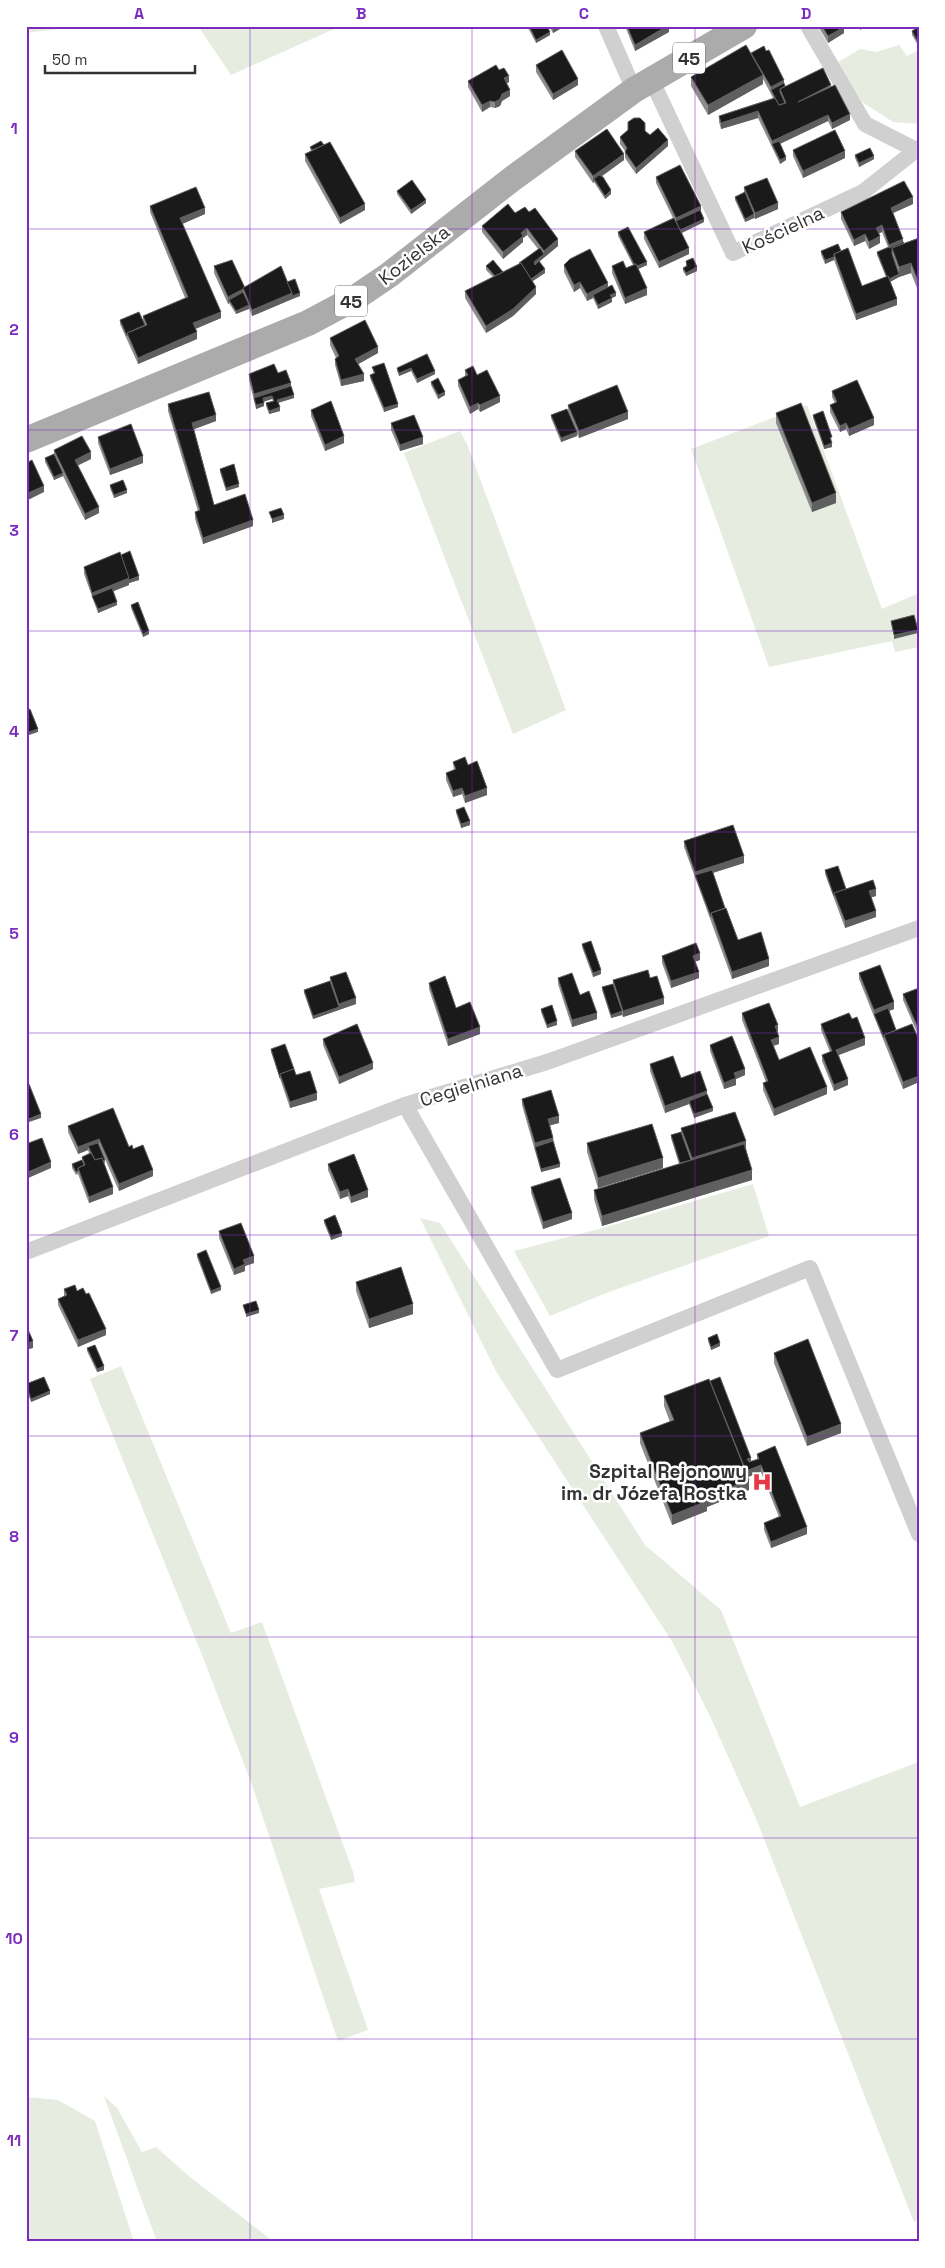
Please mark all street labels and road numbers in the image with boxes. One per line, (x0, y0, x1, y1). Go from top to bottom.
road number: 45 (673, 42, 705, 74)
street label: Kościelna (738, 200, 828, 260)
street label: Kozielska (373, 219, 455, 291)
road number: 45 (335, 286, 367, 316)
street label: Cegielniana (417, 1058, 525, 1112)

